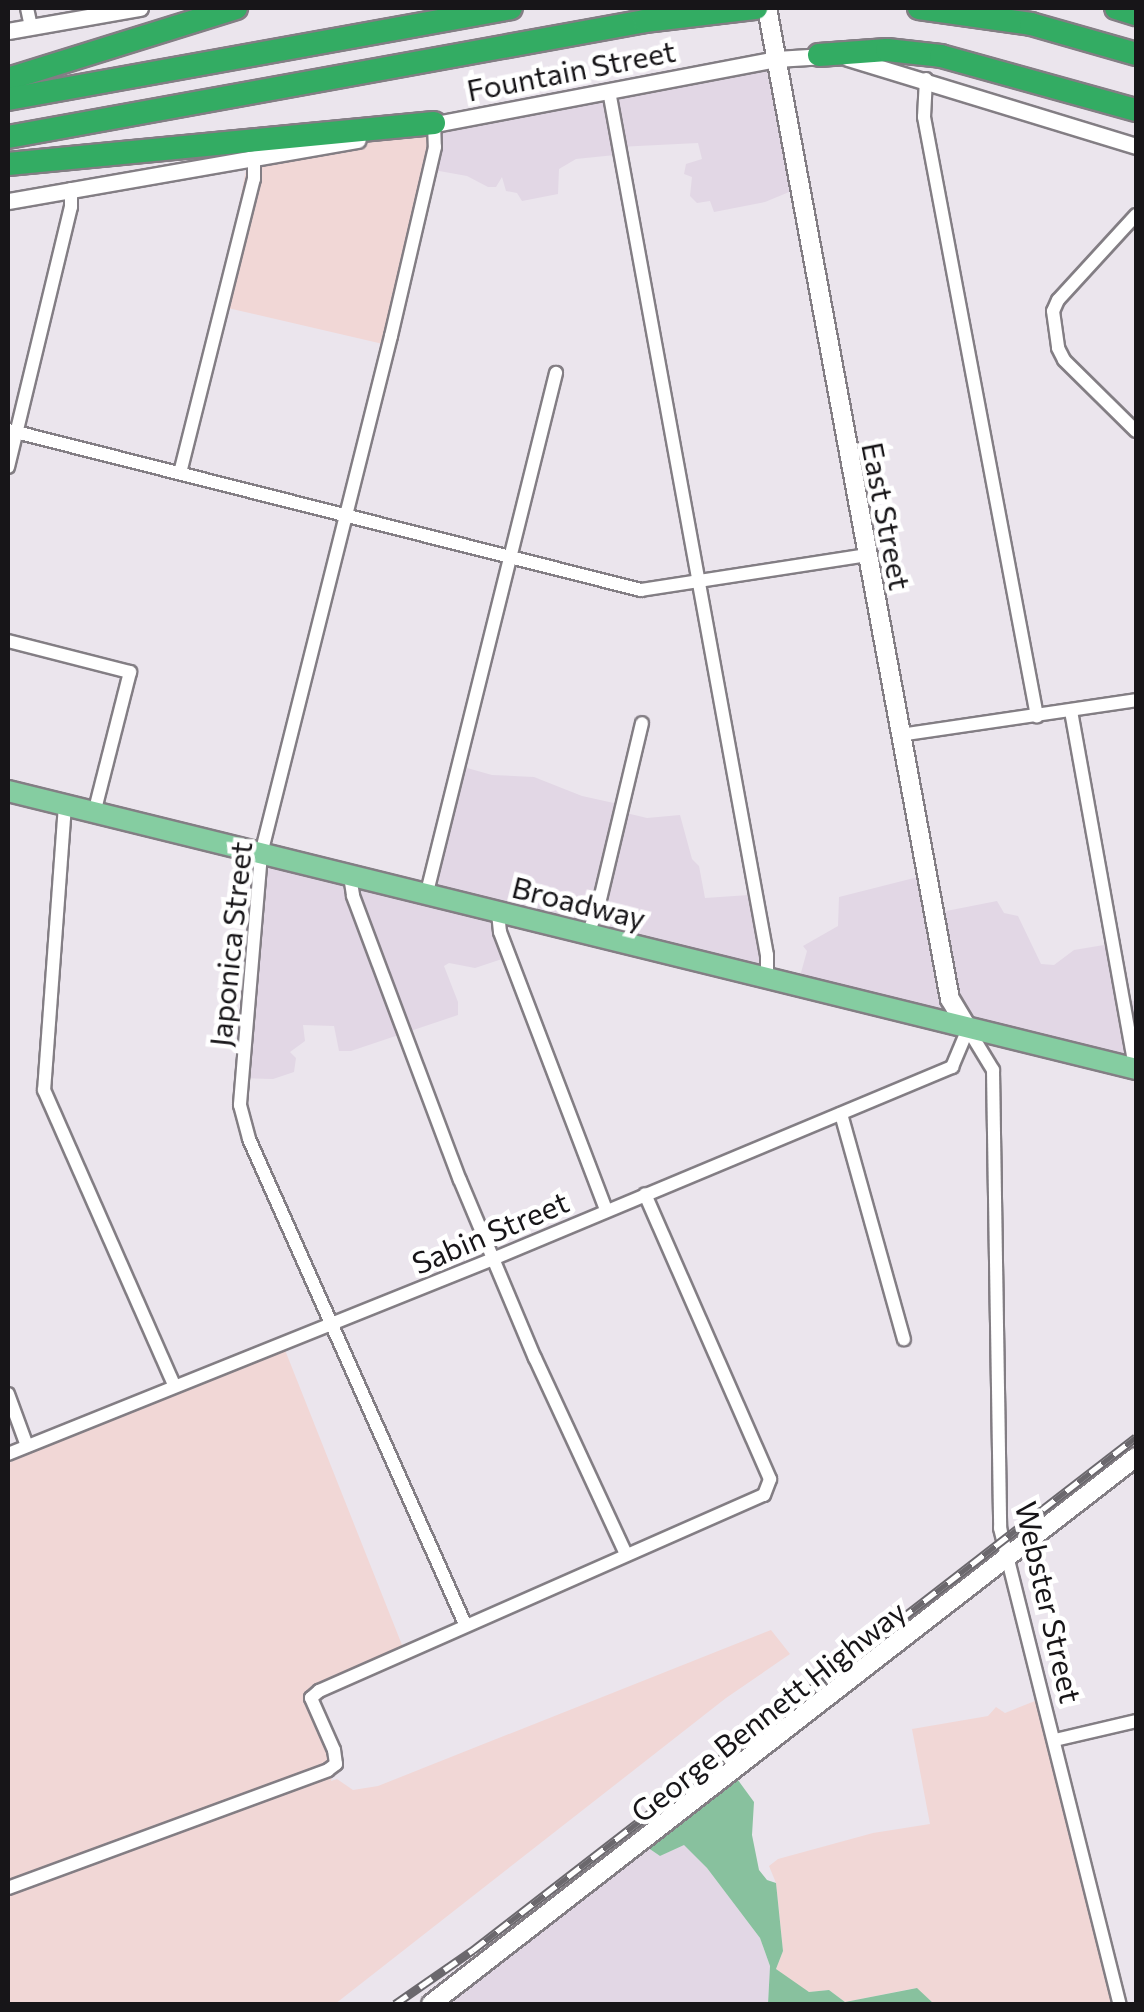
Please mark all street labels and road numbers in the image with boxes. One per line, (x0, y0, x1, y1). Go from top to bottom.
street label: Fountain Street (464, 32, 678, 108)
street label: East Street (855, 439, 919, 593)
street label: Japonica Street (201, 840, 259, 1048)
street label: Broadway (508, 868, 650, 936)
street label: Sabin Street (406, 1183, 574, 1281)
street label: Webster Street (1008, 1498, 1090, 1706)
street label: George Bennett Highway (623, 1593, 913, 1829)

